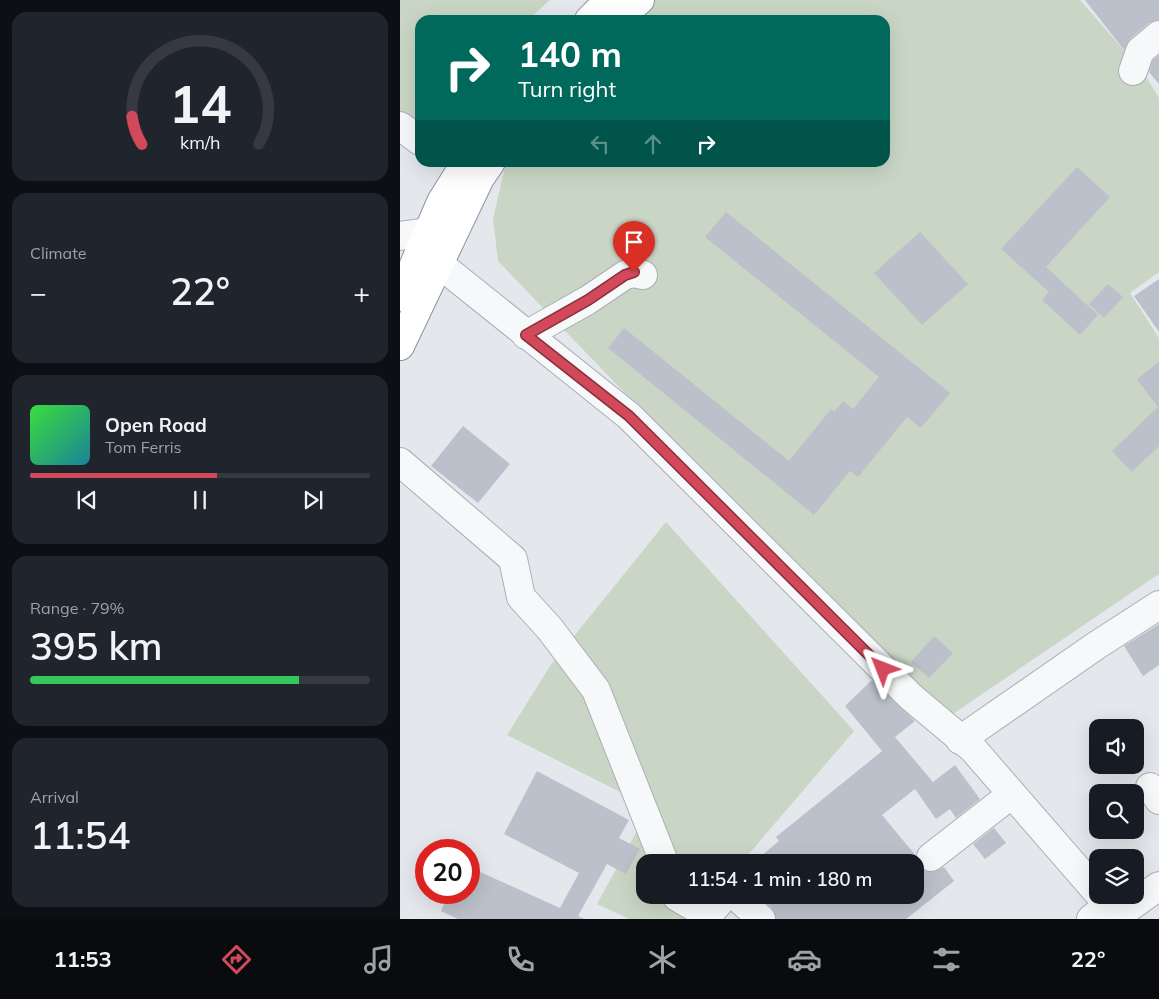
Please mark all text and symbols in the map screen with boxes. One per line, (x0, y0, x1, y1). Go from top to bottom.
text: 140 m (518, 32, 622, 76)
icon: right (435, 35, 500, 100)
text: 14 (169, 71, 231, 136)
text: Turn right (518, 75, 616, 103)
icon: left (586, 130, 614, 158)
icon: ahead (639, 130, 667, 158)
icon: right (692, 130, 720, 158)
text: km/h (180, 131, 220, 153)
pin (613, 221, 655, 272)
icon: arrive (620, 228, 648, 256)
text: Climate (30, 243, 86, 263)
text: 22° (170, 267, 230, 315)
text: − (30, 275, 47, 310)
text: + (353, 275, 370, 310)
text: Open Road (105, 413, 207, 437)
text: Tom Ferris (105, 437, 182, 457)
icon: previous (73, 486, 101, 514)
icon: pause (186, 486, 214, 514)
icon: next (299, 486, 327, 514)
text: Range · 79% (30, 598, 125, 618)
text: 395 km (30, 622, 163, 670)
position arrow (856, 642, 908, 694)
map controls (1089, 719, 1144, 904)
button: sound (1089, 719, 1144, 774)
button: search (1089, 784, 1144, 839)
text: Arrival (30, 787, 79, 807)
text: 11:54 (30, 811, 130, 859)
speed limit sign: 20 (415, 839, 480, 904)
button: layers (1089, 849, 1144, 904)
text: 11:54 · 1 min · 180 m (687, 867, 873, 891)
icon: directions (219, 942, 254, 977)
icon: music (361, 942, 396, 977)
icon: phone (503, 942, 538, 977)
icon: climate (645, 942, 680, 977)
icon: car (787, 942, 822, 977)
icon: filters (929, 942, 964, 977)
text: 11:53 (53, 945, 112, 973)
text: 22° (1071, 945, 1105, 973)

